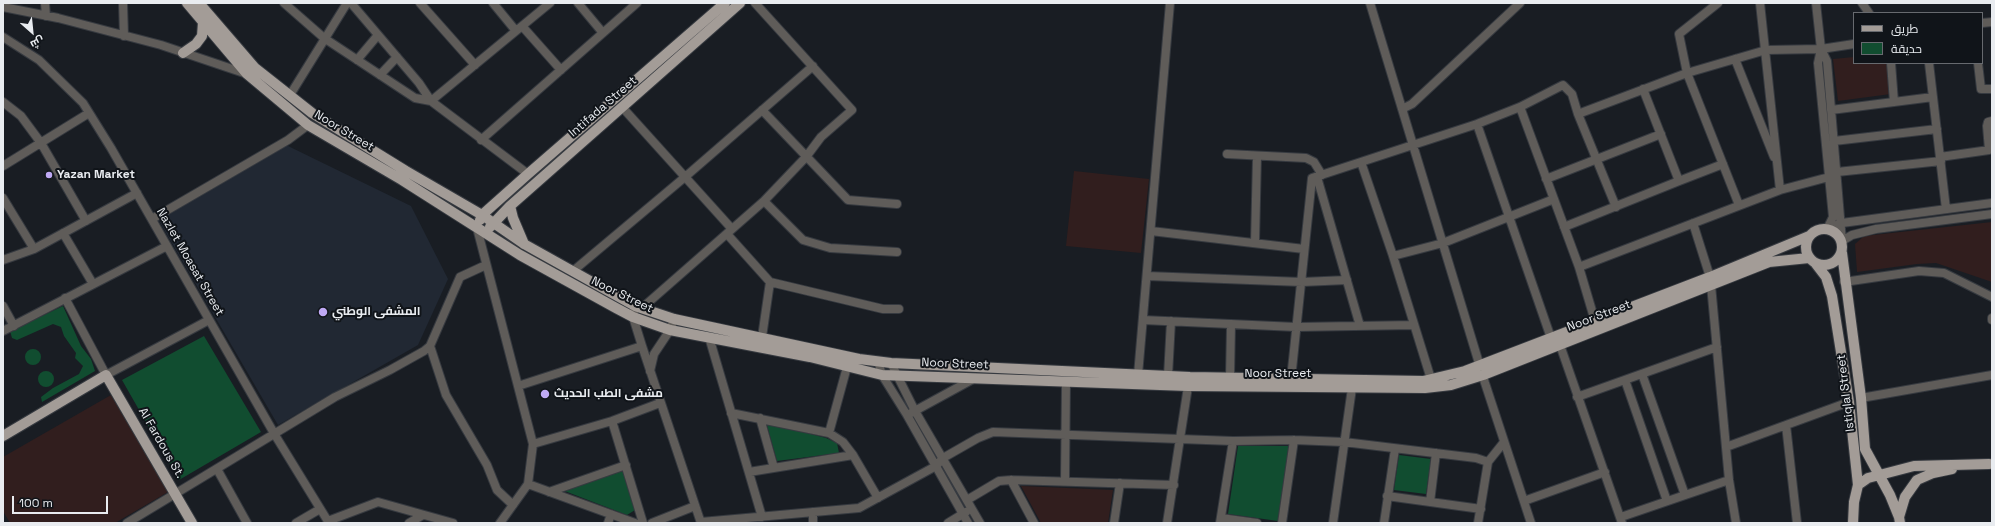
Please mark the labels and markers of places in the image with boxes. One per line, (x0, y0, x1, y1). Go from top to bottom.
place label: Yazan Market (57, 168, 135, 182)
marker: Yazan Market (44, 170, 54, 180)
place label: المشفى الوطني (332, 305, 421, 319)
marker: المشفى الوطني (317, 306, 329, 318)
place label: مشفى الطب الحديث (554, 387, 663, 401)
marker: مشفى الطب الحديث (539, 388, 551, 400)

